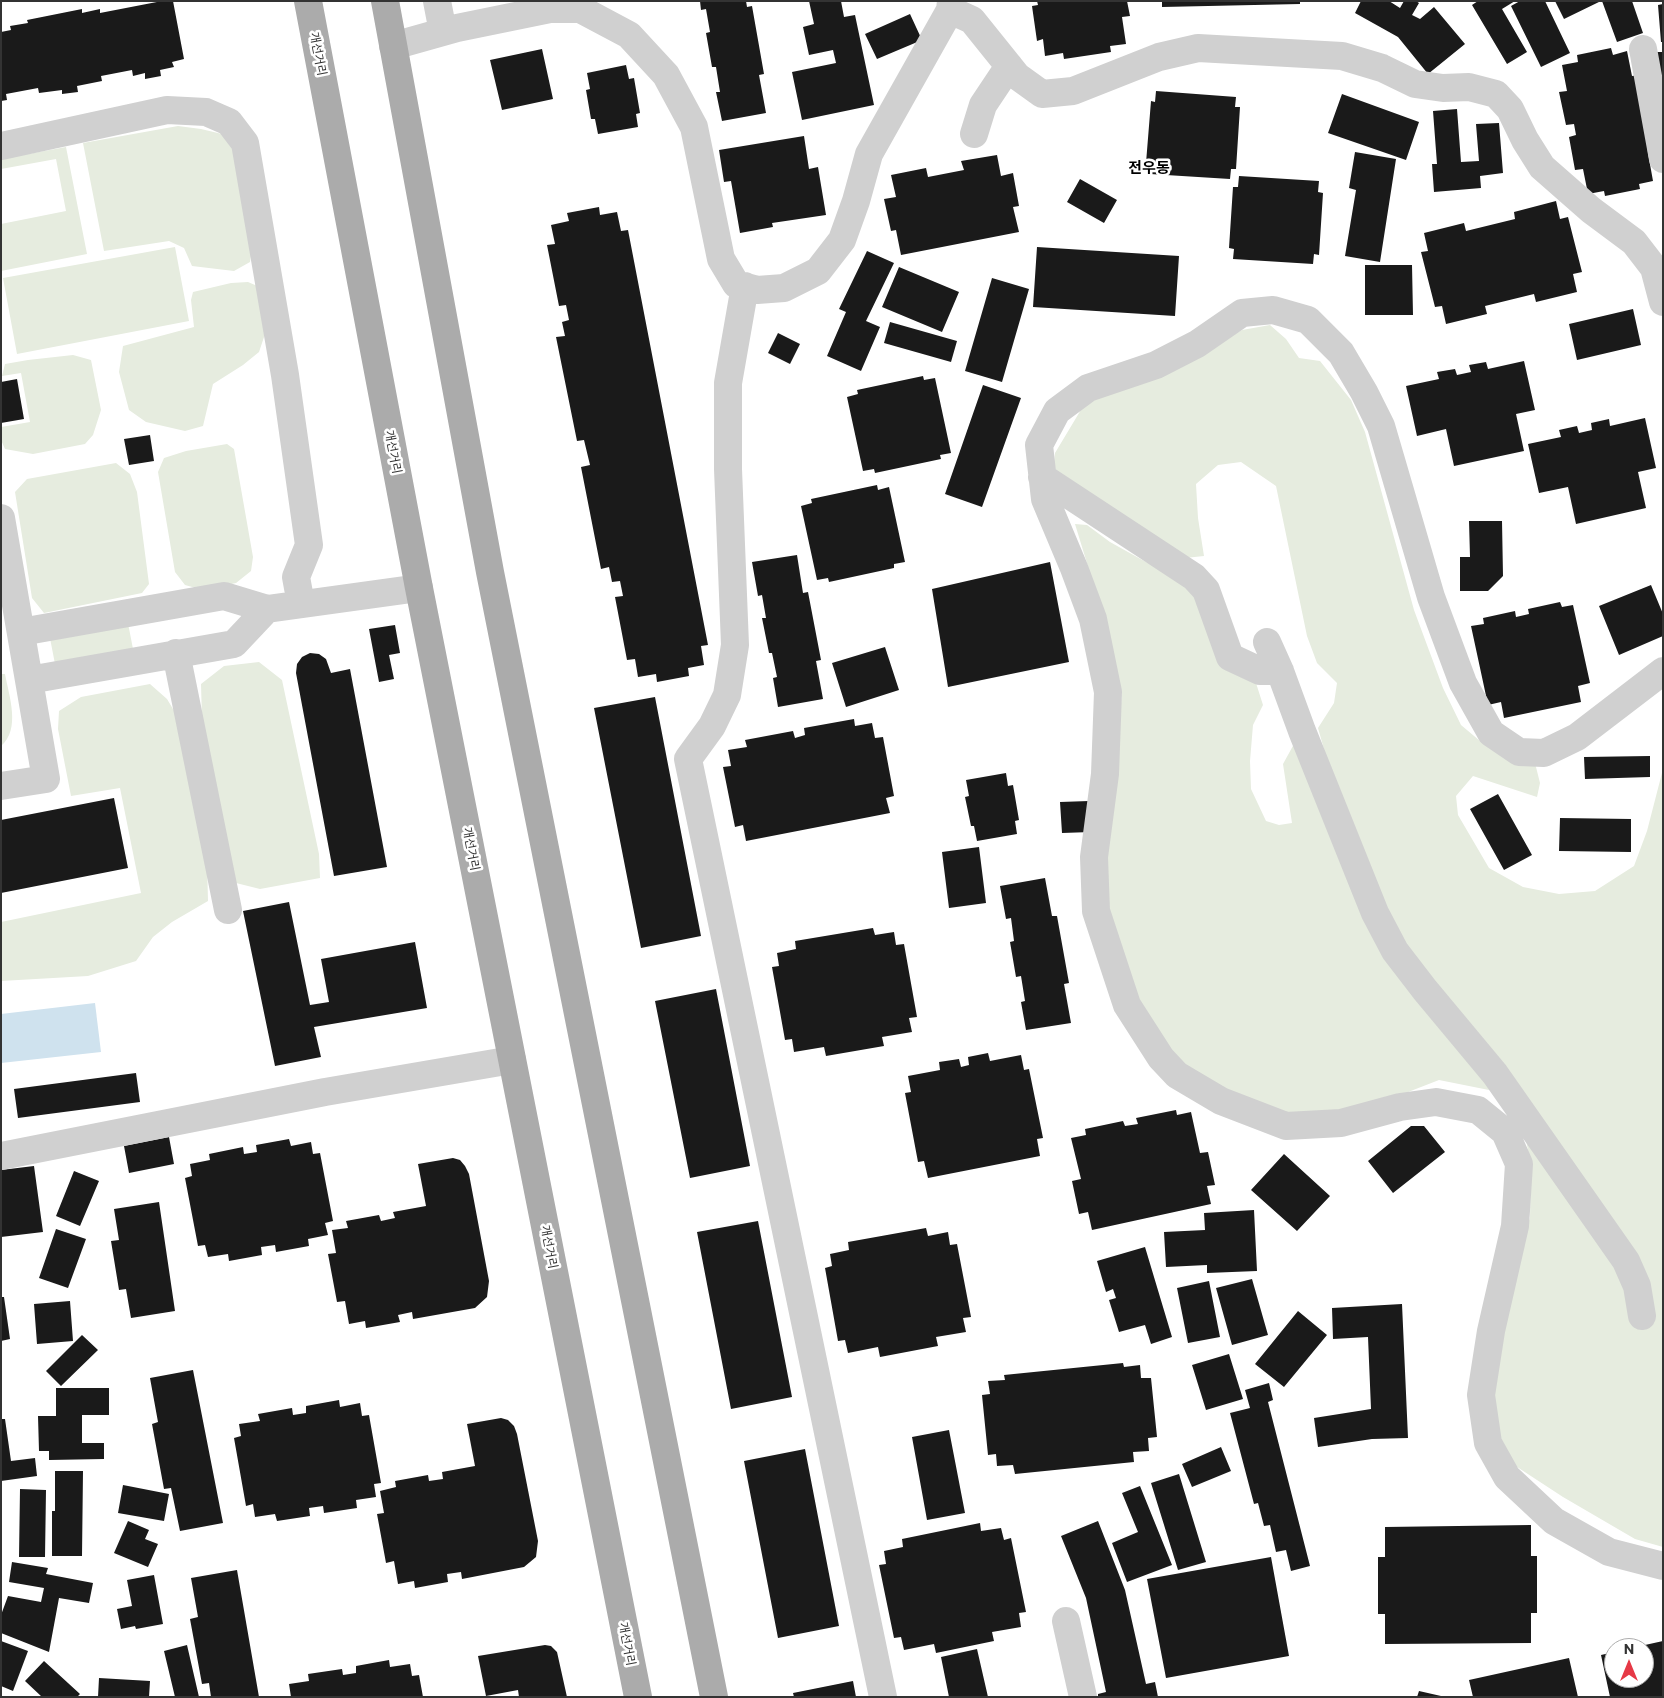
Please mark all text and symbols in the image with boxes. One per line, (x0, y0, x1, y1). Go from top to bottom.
street label: 개선거리 (307, 31, 329, 77)
district label: 전우동 (1128, 159, 1170, 177)
street label: 개선거리 (382, 429, 404, 475)
street label: 개선거리 (460, 826, 482, 872)
street label: 개선거리 (538, 1224, 560, 1270)
street label: 개선거리 (616, 1621, 638, 1667)
north arrow (1604, 1638, 1654, 1688)
text: N (1624, 1640, 1634, 1657)

